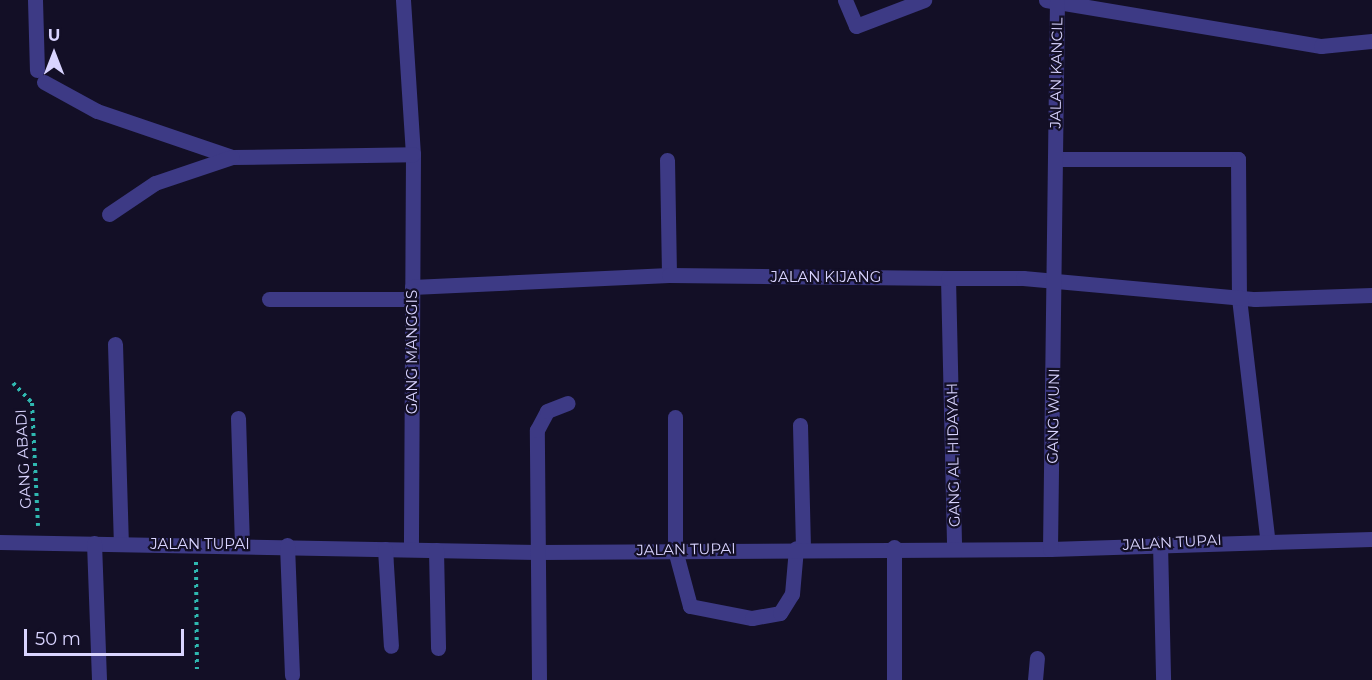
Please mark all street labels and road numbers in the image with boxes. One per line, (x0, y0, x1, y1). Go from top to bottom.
street label: JALAN KANCIL (1046, 17, 1066, 129)
street label: JALAN KIJANG (771, 268, 881, 286)
street label: GANG MANGGIS (403, 290, 421, 414)
street label: GANG WUNI (1043, 368, 1063, 464)
street label: GANG AL HIDAYAH (943, 383, 963, 527)
street label: GANG ABADI (11, 409, 35, 509)
street label: JALAN TUPAI (1122, 530, 1222, 554)
street label: JALAN TUPAI (150, 535, 250, 553)
street label: JALAN TUPAI (636, 539, 736, 559)

